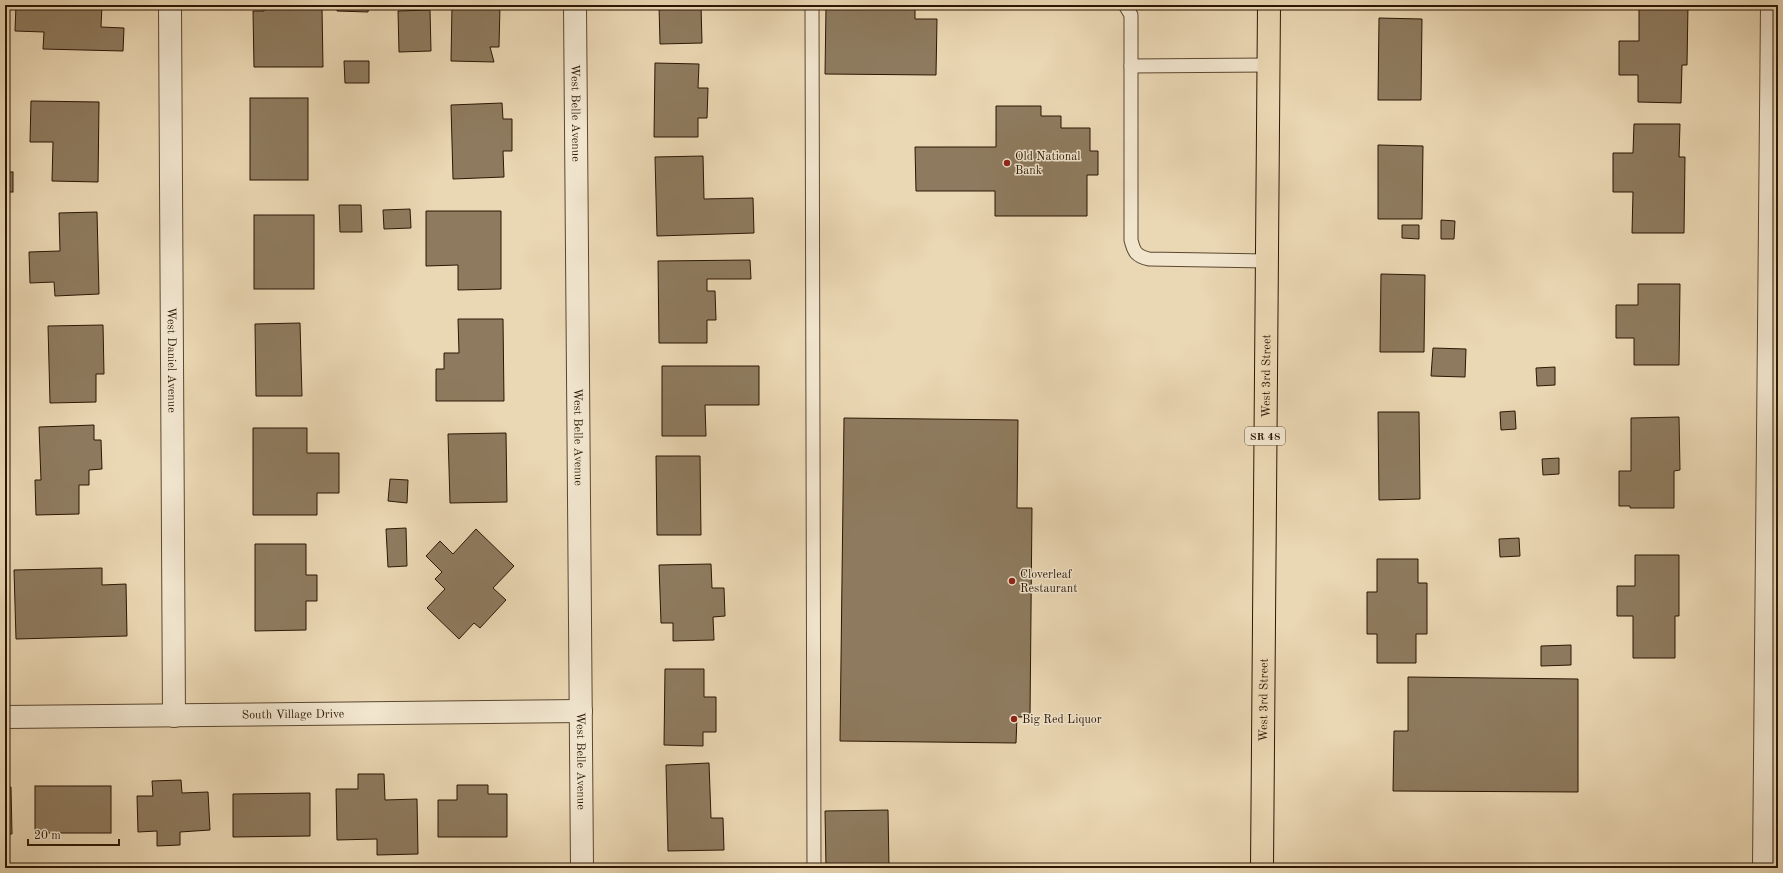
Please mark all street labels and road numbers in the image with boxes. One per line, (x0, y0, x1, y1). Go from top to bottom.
street label: West Belle Avenue (568, 64, 581, 162)
street label: West Daniel Avenue (165, 307, 177, 413)
street label: West 3rd Street (1261, 334, 1273, 418)
street label: West Belle Avenue (571, 388, 584, 486)
road number: SR 48 (1245, 427, 1285, 445)
street label: West 3rd Street (1258, 658, 1271, 742)
street label: South Village Drive (242, 708, 345, 722)
street label: West Belle Avenue (574, 712, 587, 810)

